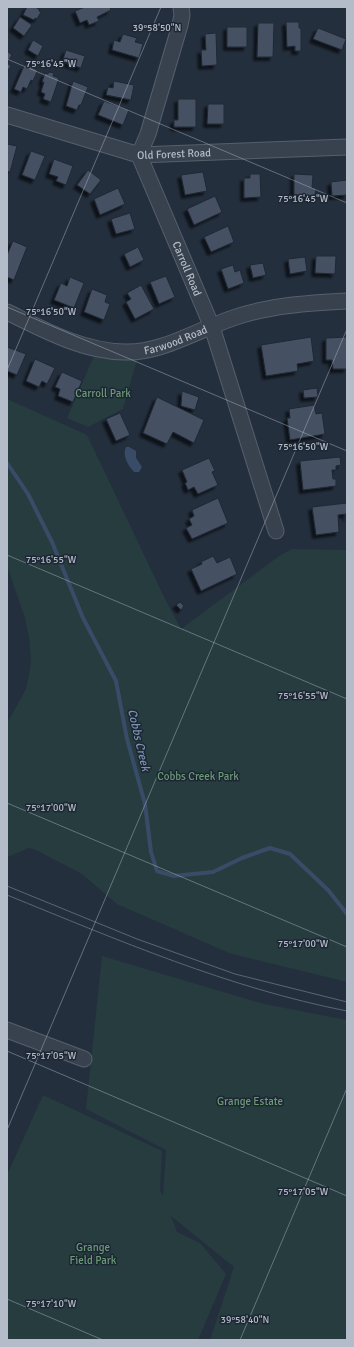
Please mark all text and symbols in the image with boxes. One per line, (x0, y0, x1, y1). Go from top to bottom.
text: 39°58'50"N (133, 22, 181, 34)
text: 75°16'45"W (26, 58, 77, 70)
street label: Old Forest Road (137, 146, 211, 162)
text: 75°16'45"W (278, 193, 329, 205)
street label: Carroll Road (169, 239, 204, 298)
text: 75°16'50"W (26, 306, 77, 318)
street label: Farwood Road (143, 323, 209, 358)
park label: Carroll Park (75, 387, 131, 400)
text: 75°16'50"W (278, 441, 329, 453)
text: 75°16'55"W (26, 554, 77, 566)
text: 75°16'55"W (278, 690, 329, 702)
water label: Cobbs Creek (124, 708, 153, 774)
park label: Cobbs Creek Park (157, 770, 239, 783)
text: 75°17'00"W (26, 802, 77, 814)
text: 75°17'00"W (278, 938, 329, 950)
text: 75°17'05"W (26, 1050, 77, 1062)
park label: Grange Estate (217, 1095, 283, 1108)
text: 75°17'05"W (278, 1186, 329, 1198)
park label: Grange Field Park (70, 1241, 117, 1267)
text: 75°17'10"W (26, 1298, 77, 1310)
text: 39°58'40"N (221, 1314, 269, 1326)

